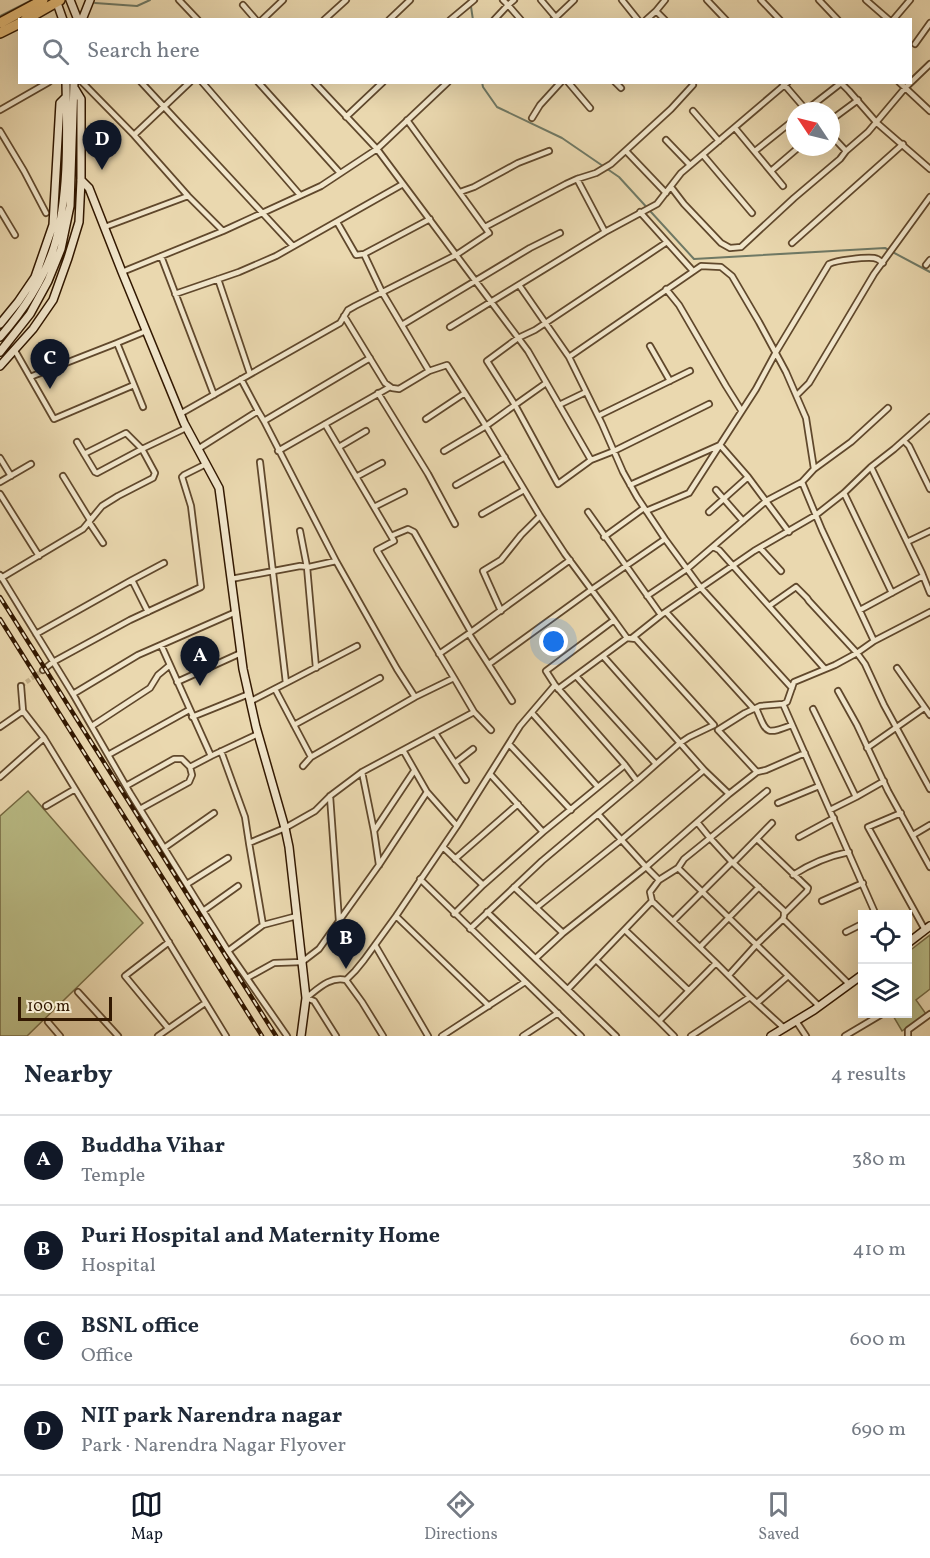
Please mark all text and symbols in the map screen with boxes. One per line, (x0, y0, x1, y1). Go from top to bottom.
search box (18, 18, 912, 84)
icon: search (39, 35, 72, 68)
text: Search here (87, 36, 200, 67)
north arrow (786, 102, 840, 156)
pin: D (82, 120, 122, 170)
pin: C (31, 340, 70, 389)
your location (539, 627, 568, 656)
pin: A (180, 636, 220, 686)
map controls (858, 910, 912, 1018)
button: locate (858, 910, 912, 964)
pin: B (326, 920, 366, 969)
button: layers (858, 964, 912, 1018)
scale bar (18, 994, 112, 1022)
text: 100 m (27, 996, 70, 1018)
text: Nearby (24, 1057, 113, 1093)
text: 4 results (831, 1061, 906, 1089)
text: Buddha Vihar (81, 1131, 225, 1162)
text: A (36, 1146, 51, 1174)
text: 380 m (852, 1146, 906, 1174)
text: Temple (81, 1162, 145, 1190)
text: Puri Hospital and Maternity Home (81, 1221, 440, 1252)
text: B (37, 1236, 50, 1264)
text: 410 m (853, 1236, 906, 1264)
text: Hospital (81, 1252, 156, 1280)
text: BSNL office (81, 1311, 199, 1342)
text: C (37, 1326, 50, 1354)
text: 600 m (850, 1326, 906, 1354)
text: Office (81, 1342, 133, 1370)
text: NIT park Narendra nagar (81, 1401, 342, 1432)
text: D (36, 1416, 51, 1444)
text: 690 m (851, 1416, 906, 1444)
text: Park · Narendra Nagar Flyover (81, 1432, 346, 1460)
tab: Map (130, 1488, 163, 1546)
tab: Directions (424, 1488, 498, 1546)
tab: Saved (758, 1488, 800, 1546)

